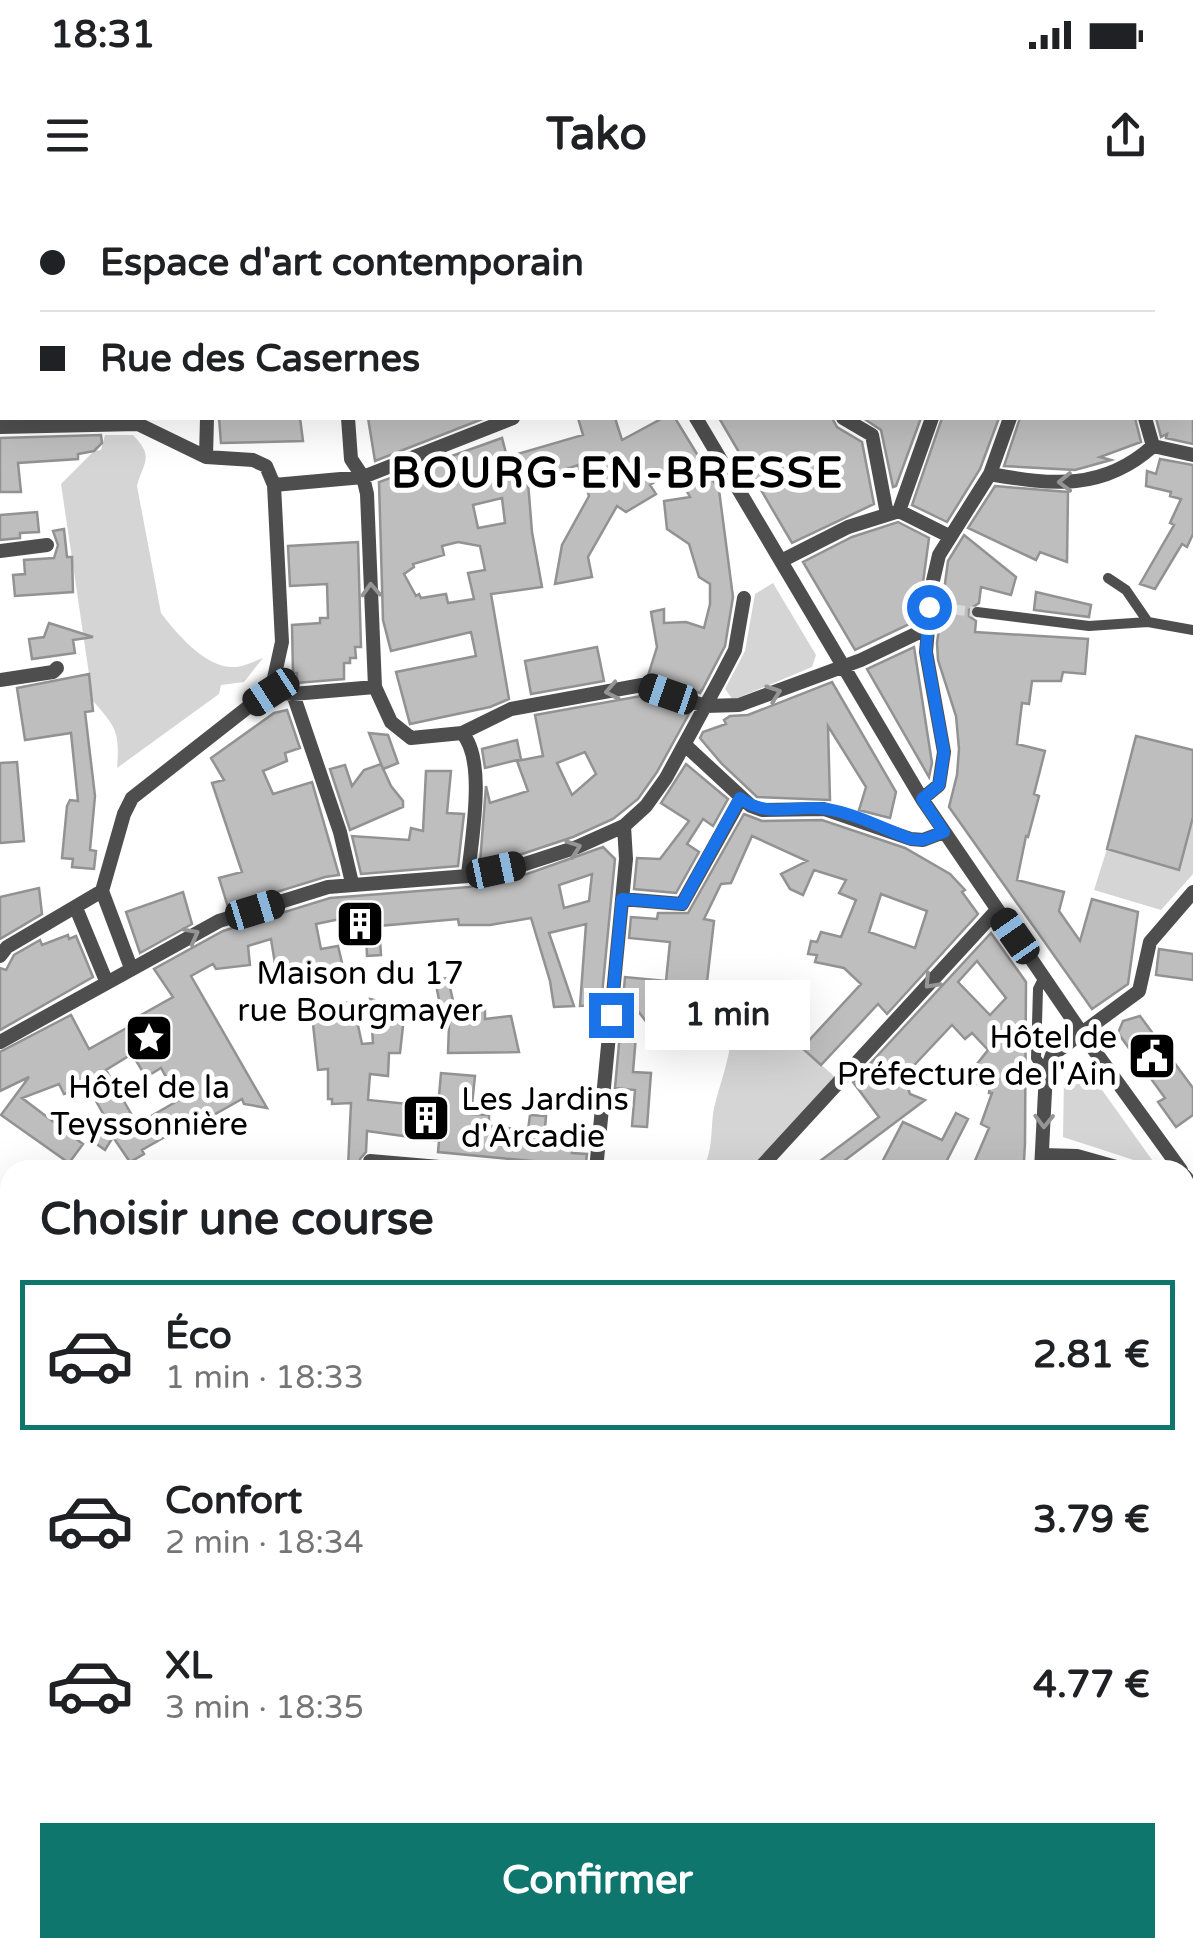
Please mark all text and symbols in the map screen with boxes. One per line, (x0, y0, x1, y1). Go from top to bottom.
text: 18:31 (50, 12, 155, 58)
icon: menu (40, 108, 95, 163)
text: Tako (546, 108, 647, 162)
icon: share (1098, 108, 1153, 163)
text: Espace d'art contemporain (100, 240, 584, 286)
text: Rue des Casernes (100, 336, 420, 382)
district label: BOURG-EN-BRESSE (391, 448, 845, 499)
one-way arrow (1057, 471, 1072, 493)
one-way arrow (361, 581, 382, 597)
route start (907, 585, 952, 630)
car (238, 663, 304, 721)
car (635, 670, 701, 718)
one-way arrow (603, 680, 620, 701)
one-way arrow (765, 684, 782, 705)
one-way arrow (564, 839, 581, 860)
car (464, 849, 528, 891)
car (222, 887, 288, 933)
building icon: Maison du 17 rue Bourgmayer (334, 898, 386, 950)
car (986, 903, 1044, 969)
one-way arrow (181, 928, 199, 948)
place label: Maison du 17 rue Bourgmayer (237, 955, 483, 1030)
one-way arrow (925, 970, 943, 989)
callout: 1 min (646, 980, 811, 1050)
route end (589, 993, 634, 1038)
text: 1 min (685, 996, 770, 1034)
place icon: Hôtel de la Teyssonnière (123, 1012, 175, 1064)
place label: Hôtel de Préfecture de l'Ain (837, 1019, 1117, 1094)
public building icon: Hôtel de Préfecture de l'Ain (1126, 1030, 1178, 1082)
place label: Hôtel de la Teyssonnière (50, 1069, 248, 1144)
place label: Les Jardins d'Arcadie (461, 1081, 629, 1156)
building icon: Les Jardins d'Arcadie (400, 1092, 452, 1144)
one-way arrow (1034, 1113, 1055, 1129)
text: Choisir une course (40, 1193, 434, 1247)
icon: car (45, 1310, 135, 1400)
text: Éco (165, 1313, 232, 1359)
text: 2.81 € (1033, 1332, 1150, 1378)
text: 1 min · 18:33 (165, 1359, 364, 1397)
icon: car (45, 1475, 135, 1565)
text: Confort (165, 1478, 302, 1524)
text: 3.79 € (1033, 1497, 1150, 1543)
text: 2 min · 18:34 (165, 1524, 364, 1562)
icon: car (45, 1640, 135, 1730)
text: XL (165, 1643, 212, 1689)
text: 4.77 € (1033, 1662, 1150, 1708)
text: 3 min · 18:35 (165, 1689, 364, 1727)
button: Confirmer (40, 1823, 1155, 1938)

